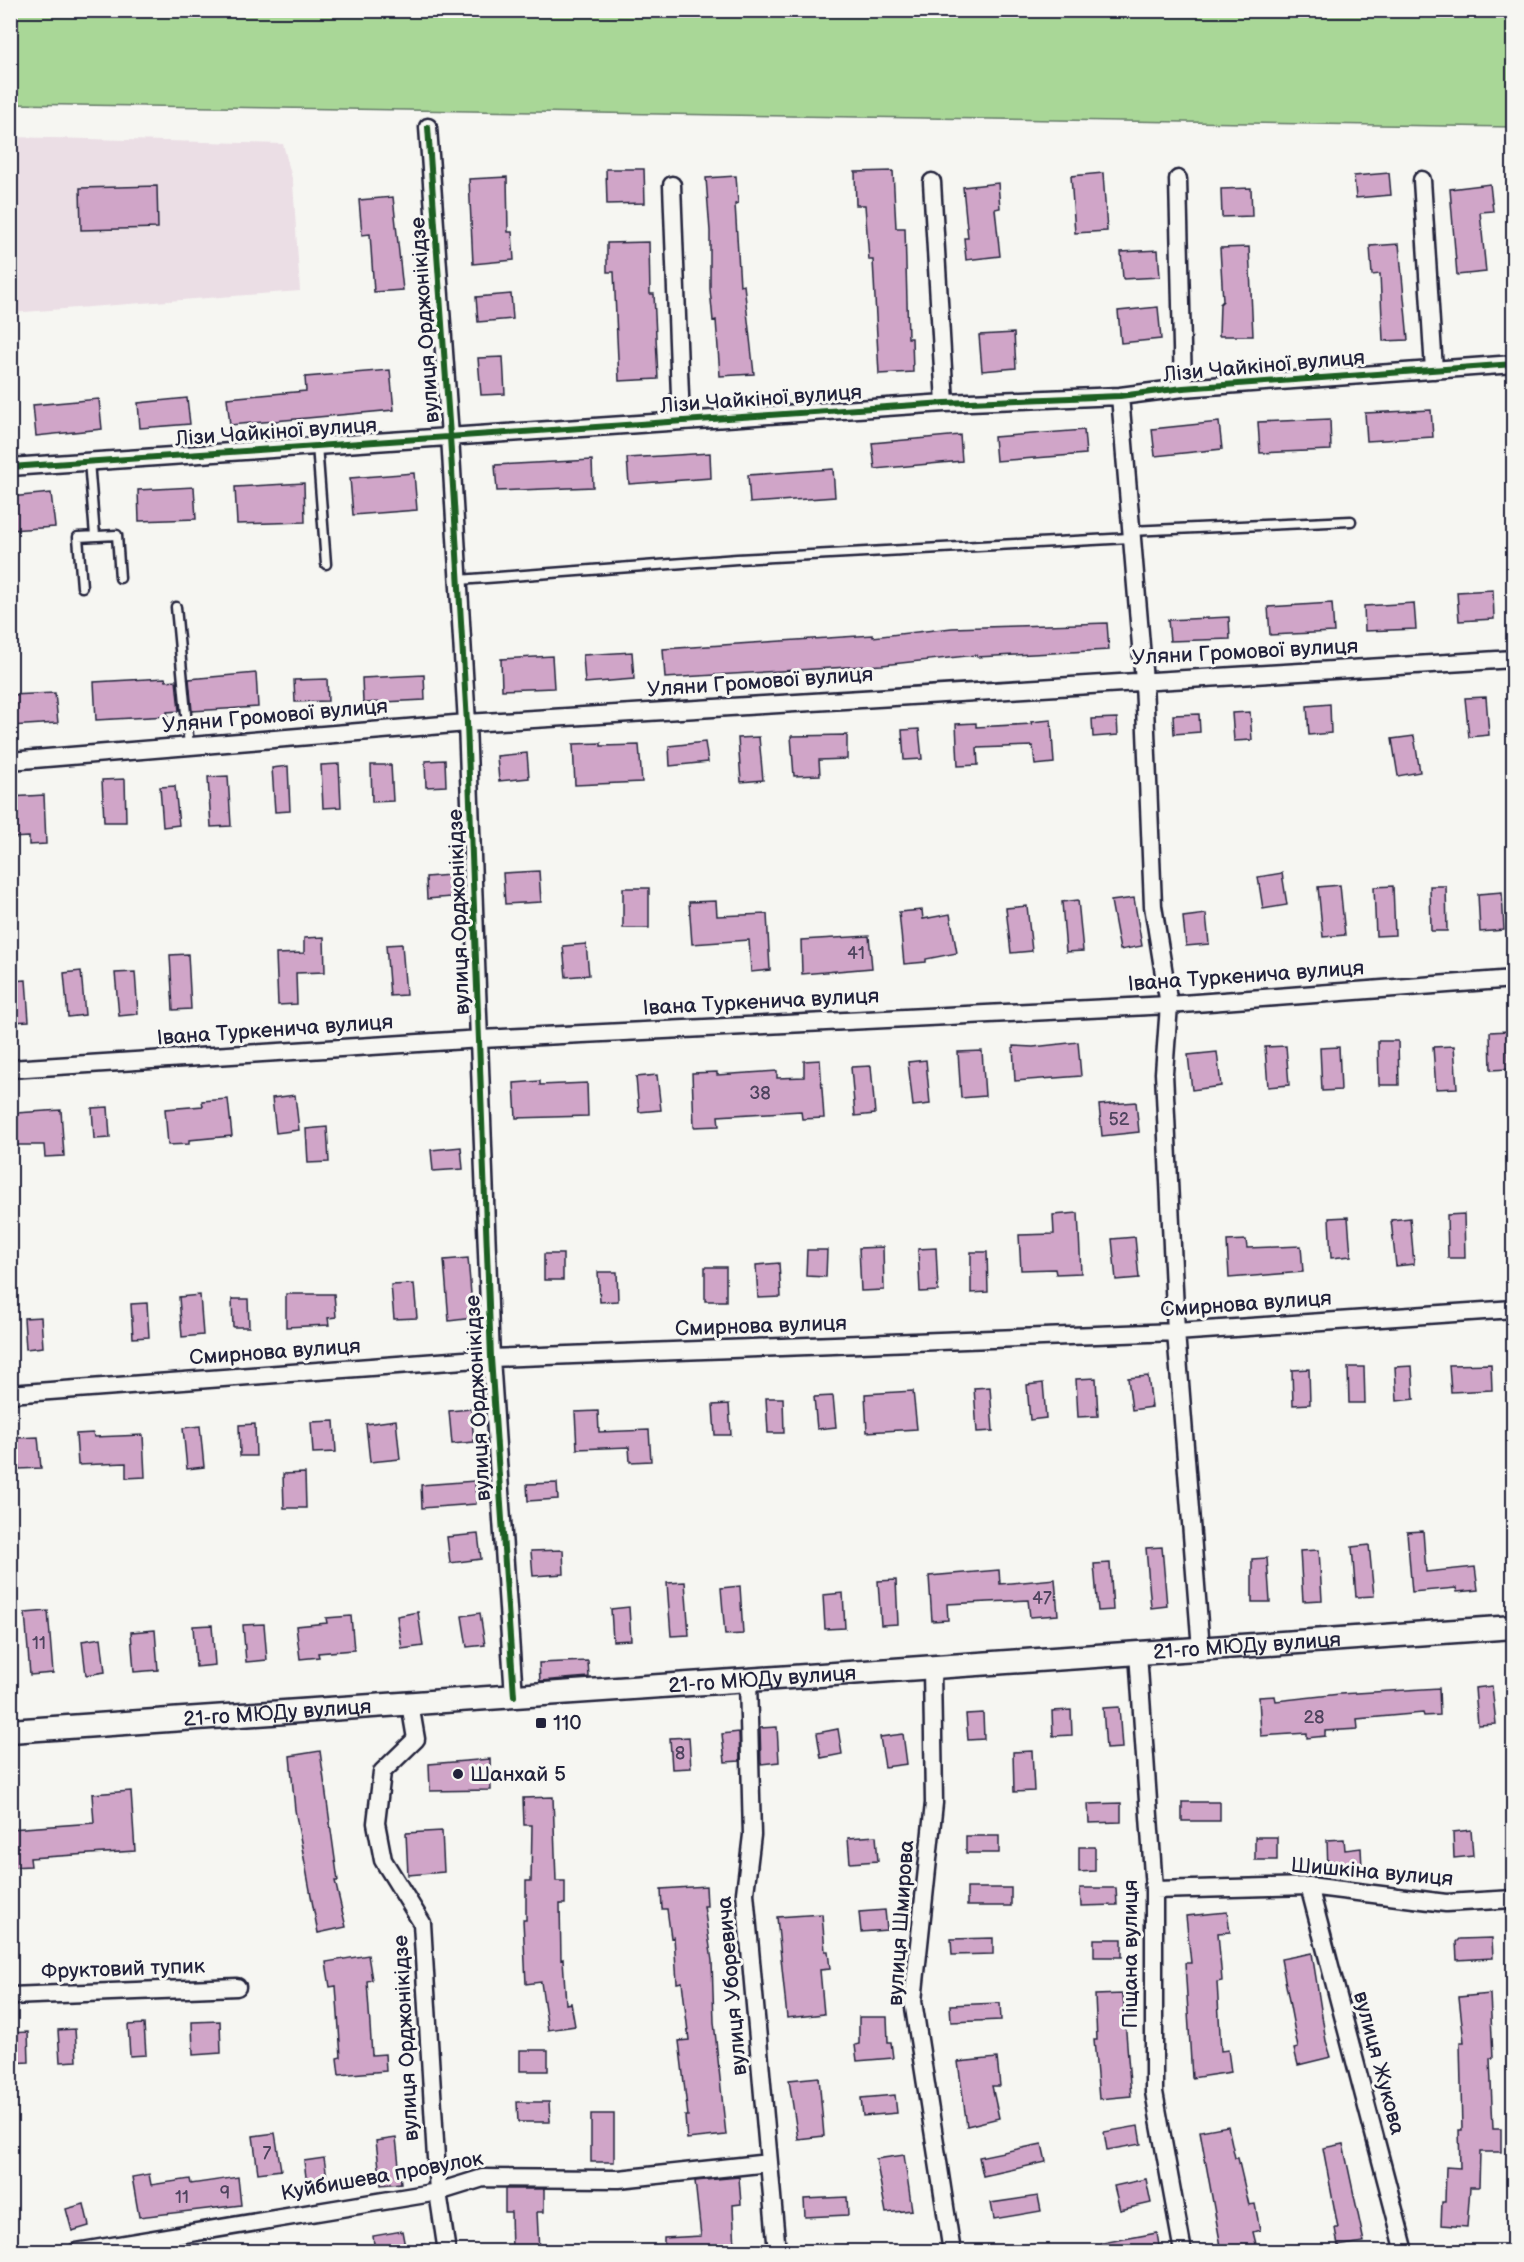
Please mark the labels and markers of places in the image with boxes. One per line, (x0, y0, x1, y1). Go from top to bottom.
place label: 110 (553, 1711, 582, 1736)
marker: 110 (534, 1716, 548, 1730)
place label: Шанхай 5 (470, 1762, 566, 1787)
marker: Шанхай 5 (451, 1767, 465, 1781)

